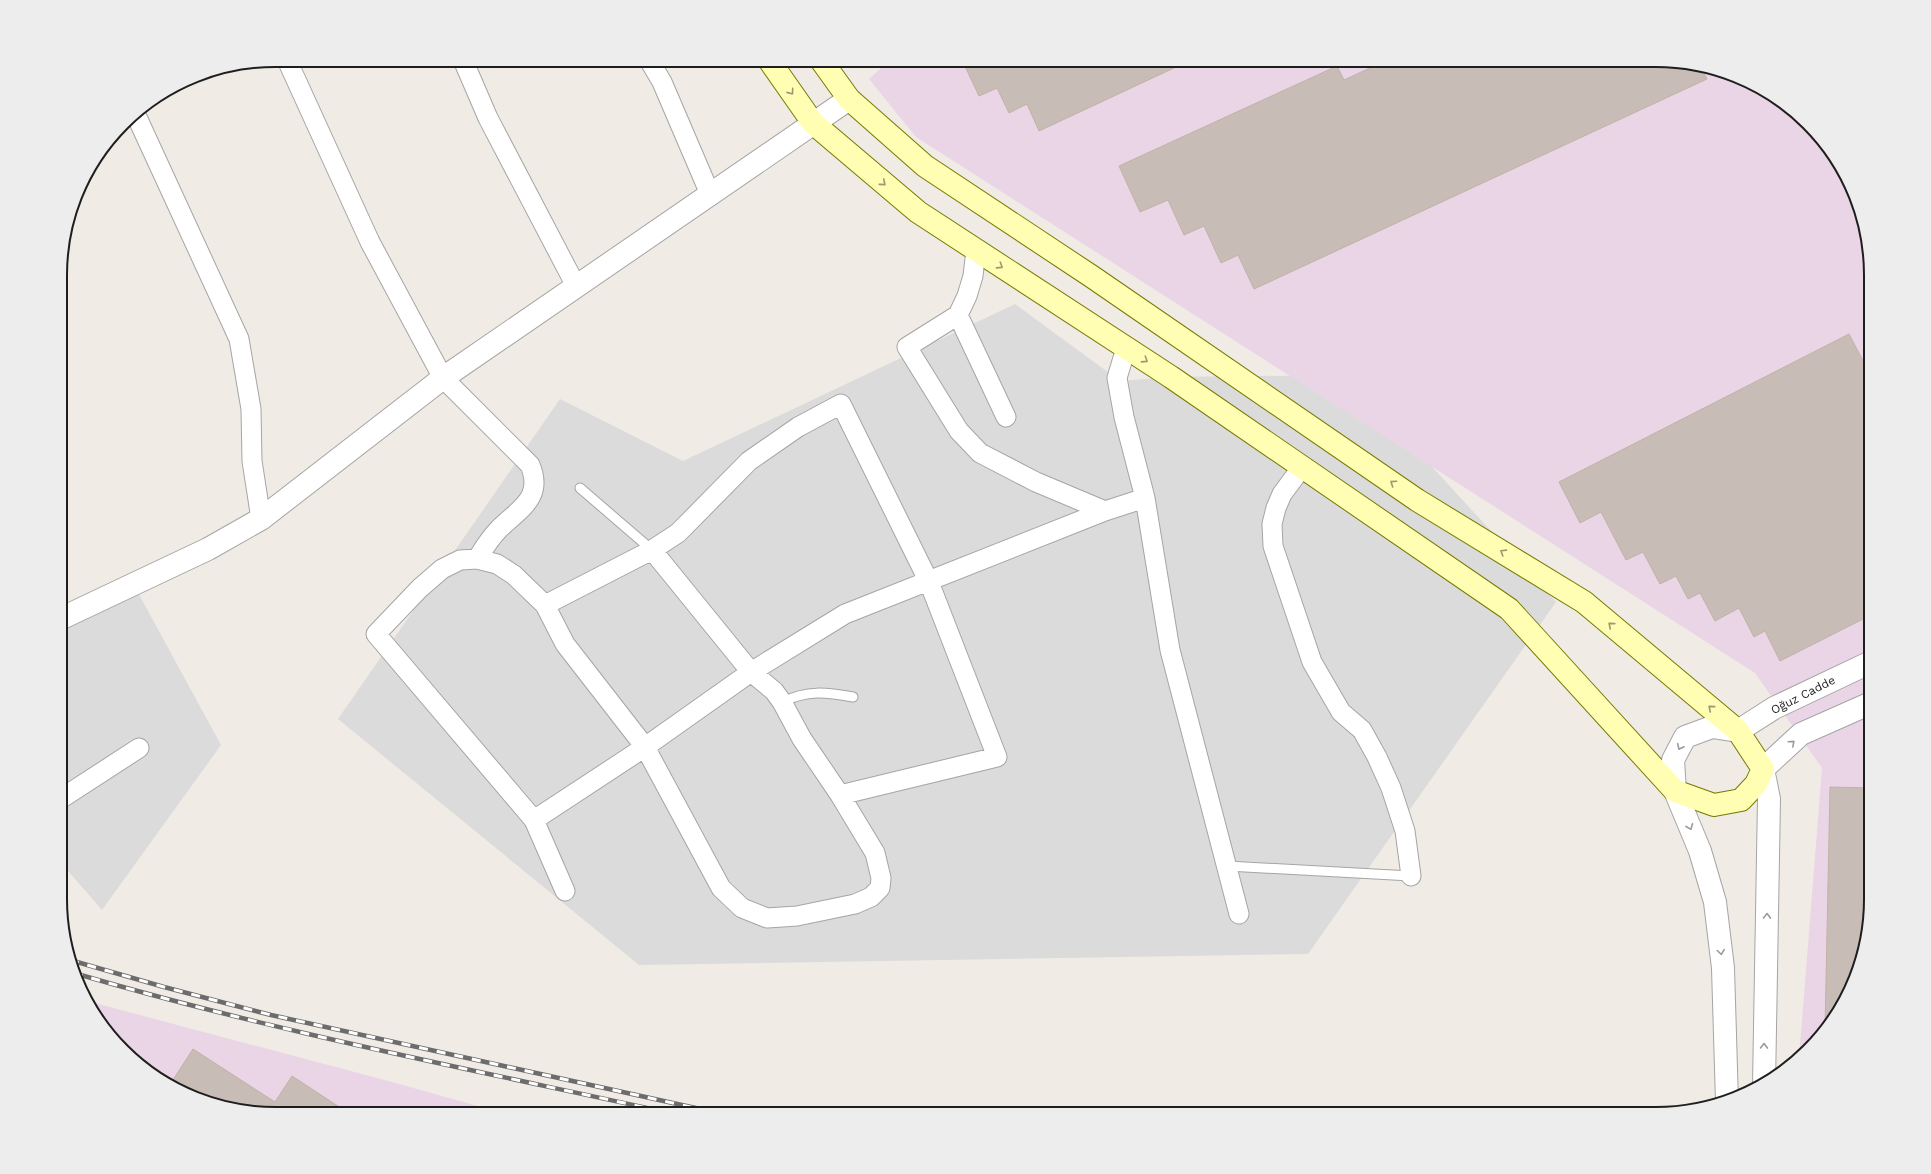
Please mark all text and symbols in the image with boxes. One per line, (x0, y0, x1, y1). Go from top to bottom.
one-way arrow (786, 88, 794, 95)
one-way arrow (879, 178, 886, 185)
one-way arrow (996, 261, 1003, 268)
one-way arrow (1141, 355, 1148, 362)
one-way arrow (1390, 480, 1397, 488)
one-way arrow (1500, 550, 1507, 557)
one-way arrow (1608, 622, 1616, 629)
street label: Oğuz Cadde (1769, 673, 1838, 717)
one-way arrow (1708, 706, 1715, 713)
one-way arrow (1787, 740, 1795, 747)
one-way arrow (1677, 743, 1685, 750)
one-way arrow (1685, 823, 1693, 830)
one-way arrow (1763, 913, 1771, 919)
one-way arrow (1716, 949, 1725, 955)
one-way arrow (1760, 1043, 1769, 1049)

